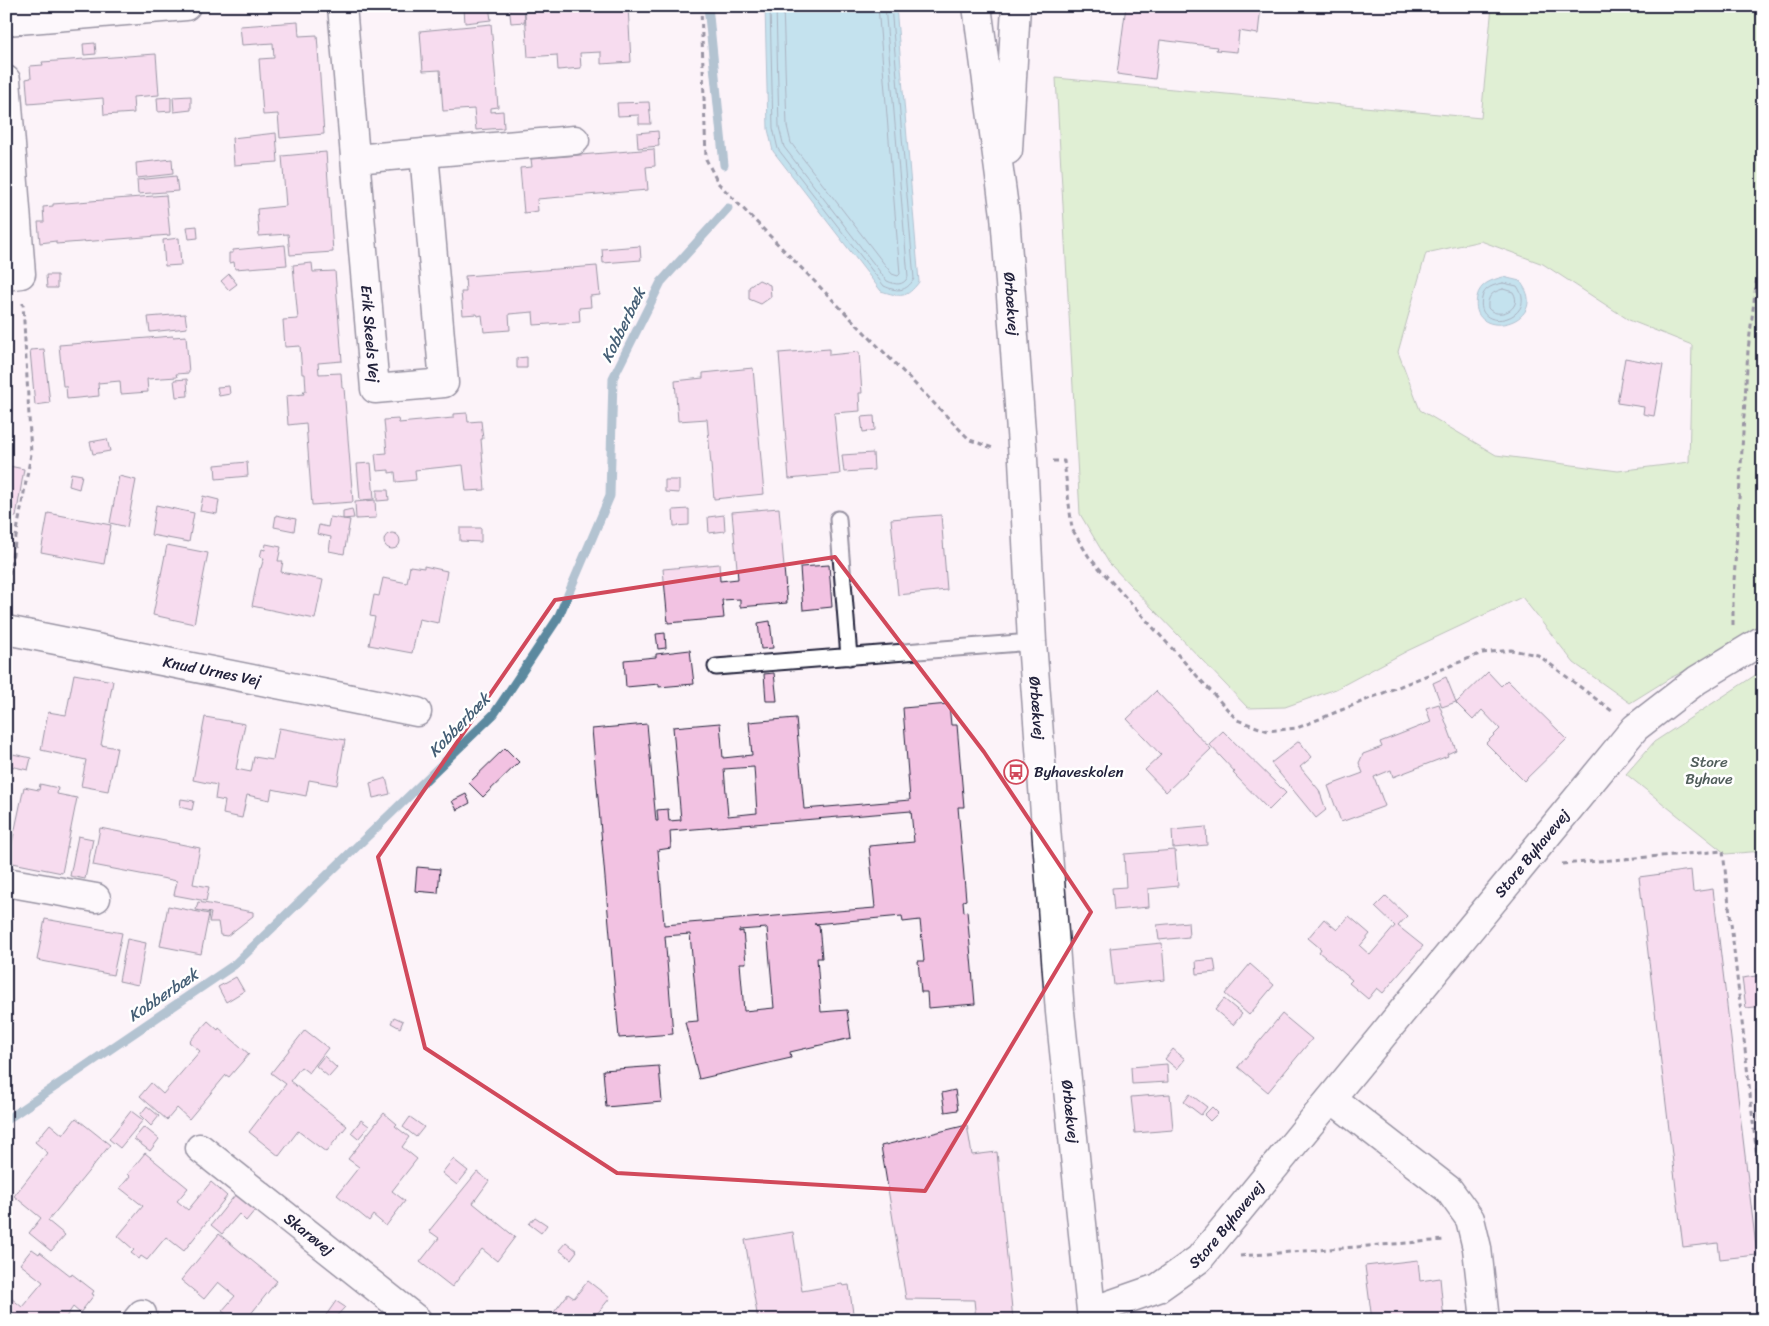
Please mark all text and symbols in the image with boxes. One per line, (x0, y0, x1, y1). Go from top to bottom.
street label: Ørbækvej (996, 271, 1027, 337)
water label: Kobberbæk (592, 280, 655, 367)
street label: Erik Skeels Vej (353, 284, 387, 384)
street label: Knud Urnes Vej (161, 649, 264, 694)
street label: Ørbækvej (1022, 675, 1052, 741)
water label: Kobberbæk (421, 684, 499, 764)
park label: Store Byhave (1685, 749, 1733, 792)
bus stop icon: Byhaveskolen (1003, 759, 1029, 785)
place label: Byhaveskolen (1034, 759, 1124, 785)
street label: Store Byhavevej (1488, 803, 1577, 903)
water label: Kobberbæk (122, 959, 206, 1029)
street label: Ørbækvej (1054, 1079, 1087, 1145)
street label: Store Byhavevej (1183, 1175, 1271, 1276)
street label: Skarøvej (278, 1206, 340, 1263)

